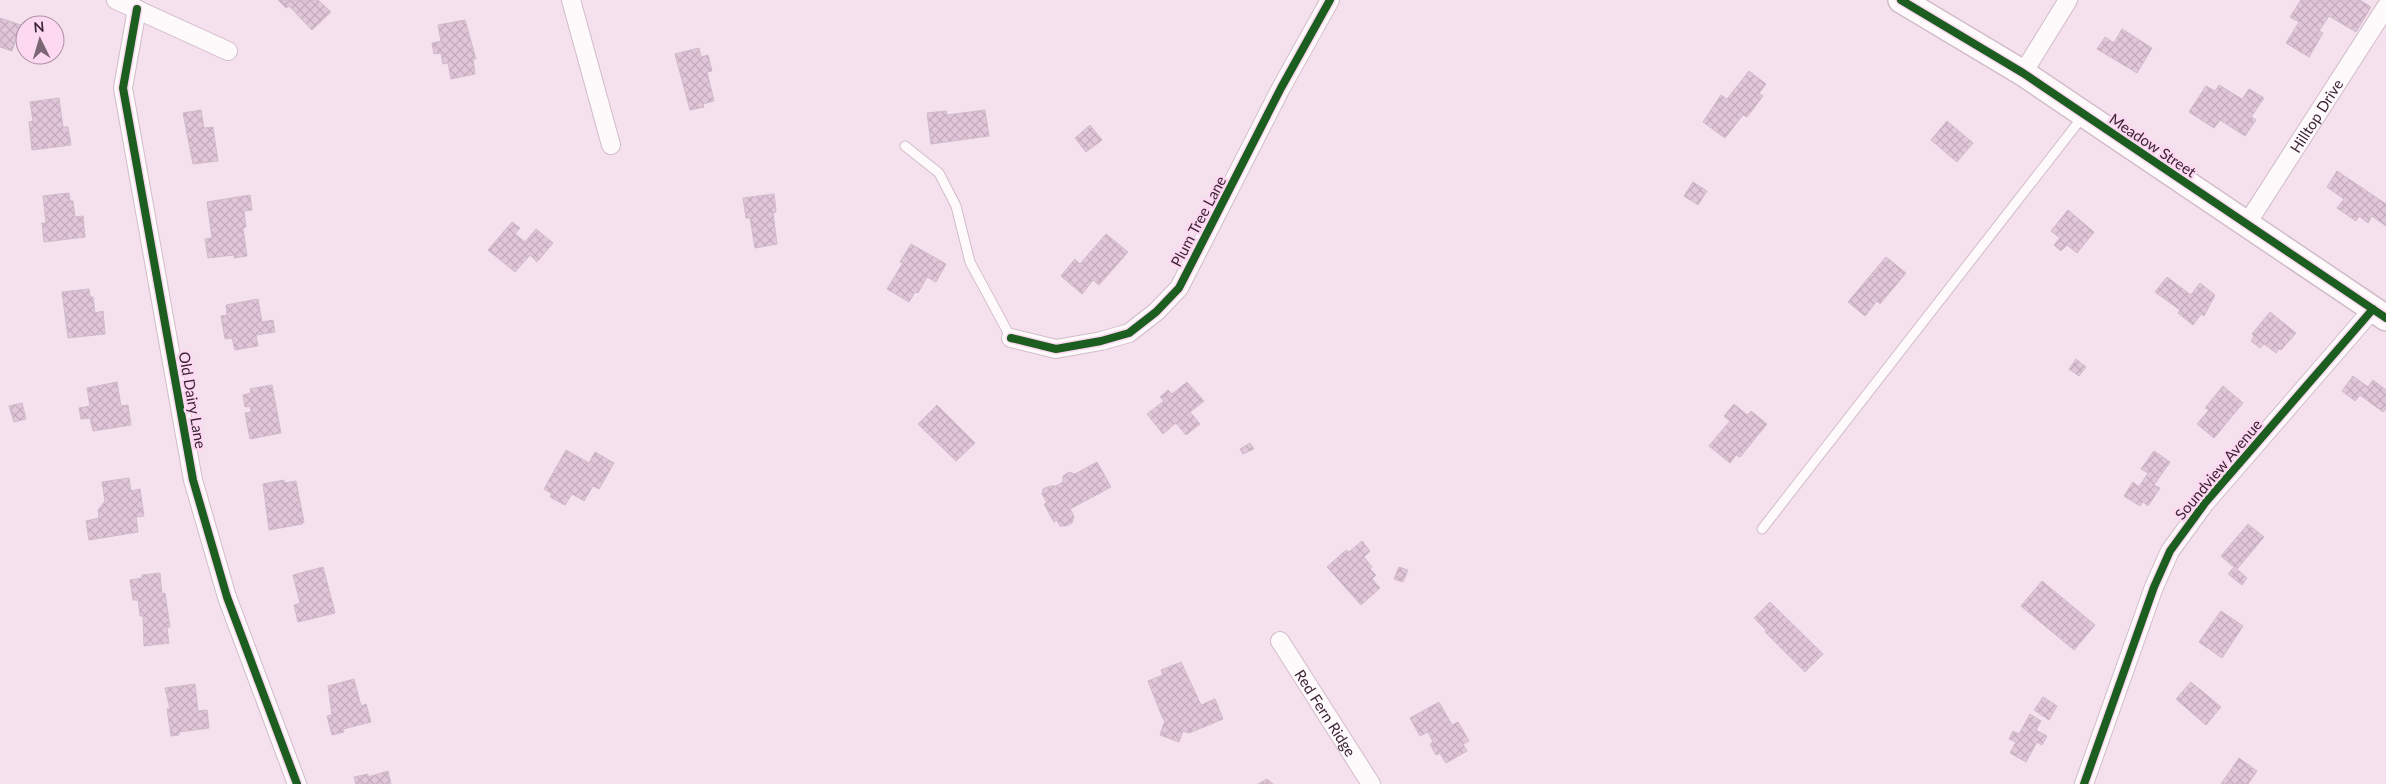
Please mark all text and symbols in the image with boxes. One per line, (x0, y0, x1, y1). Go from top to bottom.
north arrow (15, 15, 65, 65)
text: N (33, 18, 45, 35)
street label: Hilltop Drive (2286, 75, 2347, 156)
street label: Meadow Street (2106, 109, 2200, 181)
street label: Plum Tree Lane (1167, 173, 1229, 269)
street label: Old Dairy Lane (176, 350, 210, 450)
street label: Soundview Avenue (2171, 415, 2265, 523)
street label: Red Fern Ridge (1291, 666, 1360, 760)

